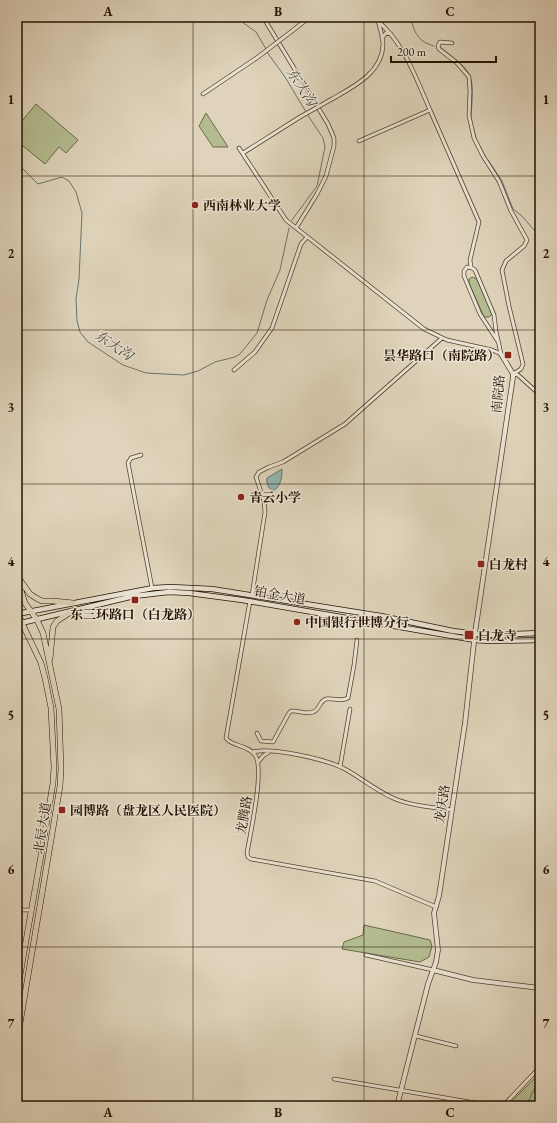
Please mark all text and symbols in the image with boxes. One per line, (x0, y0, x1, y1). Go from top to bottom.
text: A (102, 3, 113, 20)
text: B (274, 3, 282, 20)
text: C (445, 3, 455, 20)
scale bar (391, 38, 496, 64)
text: 200 m (397, 44, 427, 60)
water label: 东大沟 (283, 64, 322, 111)
text: 1 (8, 91, 15, 108)
text: 1 (543, 91, 550, 108)
place label: 西南林业大学 (203, 197, 281, 214)
marker: 西南林业大学 (190, 200, 200, 210)
text: 2 (8, 245, 15, 262)
text: 2 (543, 245, 550, 262)
water label: 东大沟 (91, 326, 138, 365)
place label: 昙华路口（南院路） (383, 347, 500, 364)
marker: 昙华路口（南院路） (503, 350, 513, 360)
street label: 南院路 (488, 374, 508, 414)
text: 3 (8, 399, 15, 416)
text: 3 (543, 399, 550, 416)
place label: 青云小学 (249, 489, 301, 506)
marker: 青云小学 (236, 492, 246, 502)
text: 4 (8, 553, 15, 570)
text: 4 (543, 553, 550, 570)
place label: 白龙村 (489, 556, 528, 573)
marker: 白龙村 (476, 559, 486, 569)
street label: 铂金大道 (253, 582, 307, 608)
marker: 东三环路口（白龙路） (130, 595, 140, 605)
place label: 东三环路口（白龙路） (70, 606, 200, 623)
place label: 中国银行世博分行 (305, 614, 409, 631)
marker: 中国银行世博分行 (292, 617, 302, 627)
place label: 白龙寺 (478, 627, 517, 644)
marker: 白龙寺 (463, 629, 475, 641)
text: 5 (8, 707, 14, 724)
text: 5 (543, 707, 549, 724)
street label: 龙庆路 (431, 783, 453, 825)
street label: 龙腾路 (232, 794, 256, 836)
street label: 北辰大道 (30, 801, 54, 855)
place label: 园博路（盘龙区人民医院） (70, 802, 226, 819)
marker: 园博路（盘龙区人民医院） (57, 805, 67, 815)
text: 6 (8, 861, 15, 878)
text: 6 (543, 861, 550, 878)
text: 7 (8, 1015, 15, 1032)
text: 7 (543, 1015, 550, 1032)
text: A (102, 1104, 113, 1121)
text: B (274, 1104, 282, 1121)
text: C (445, 1104, 455, 1121)

